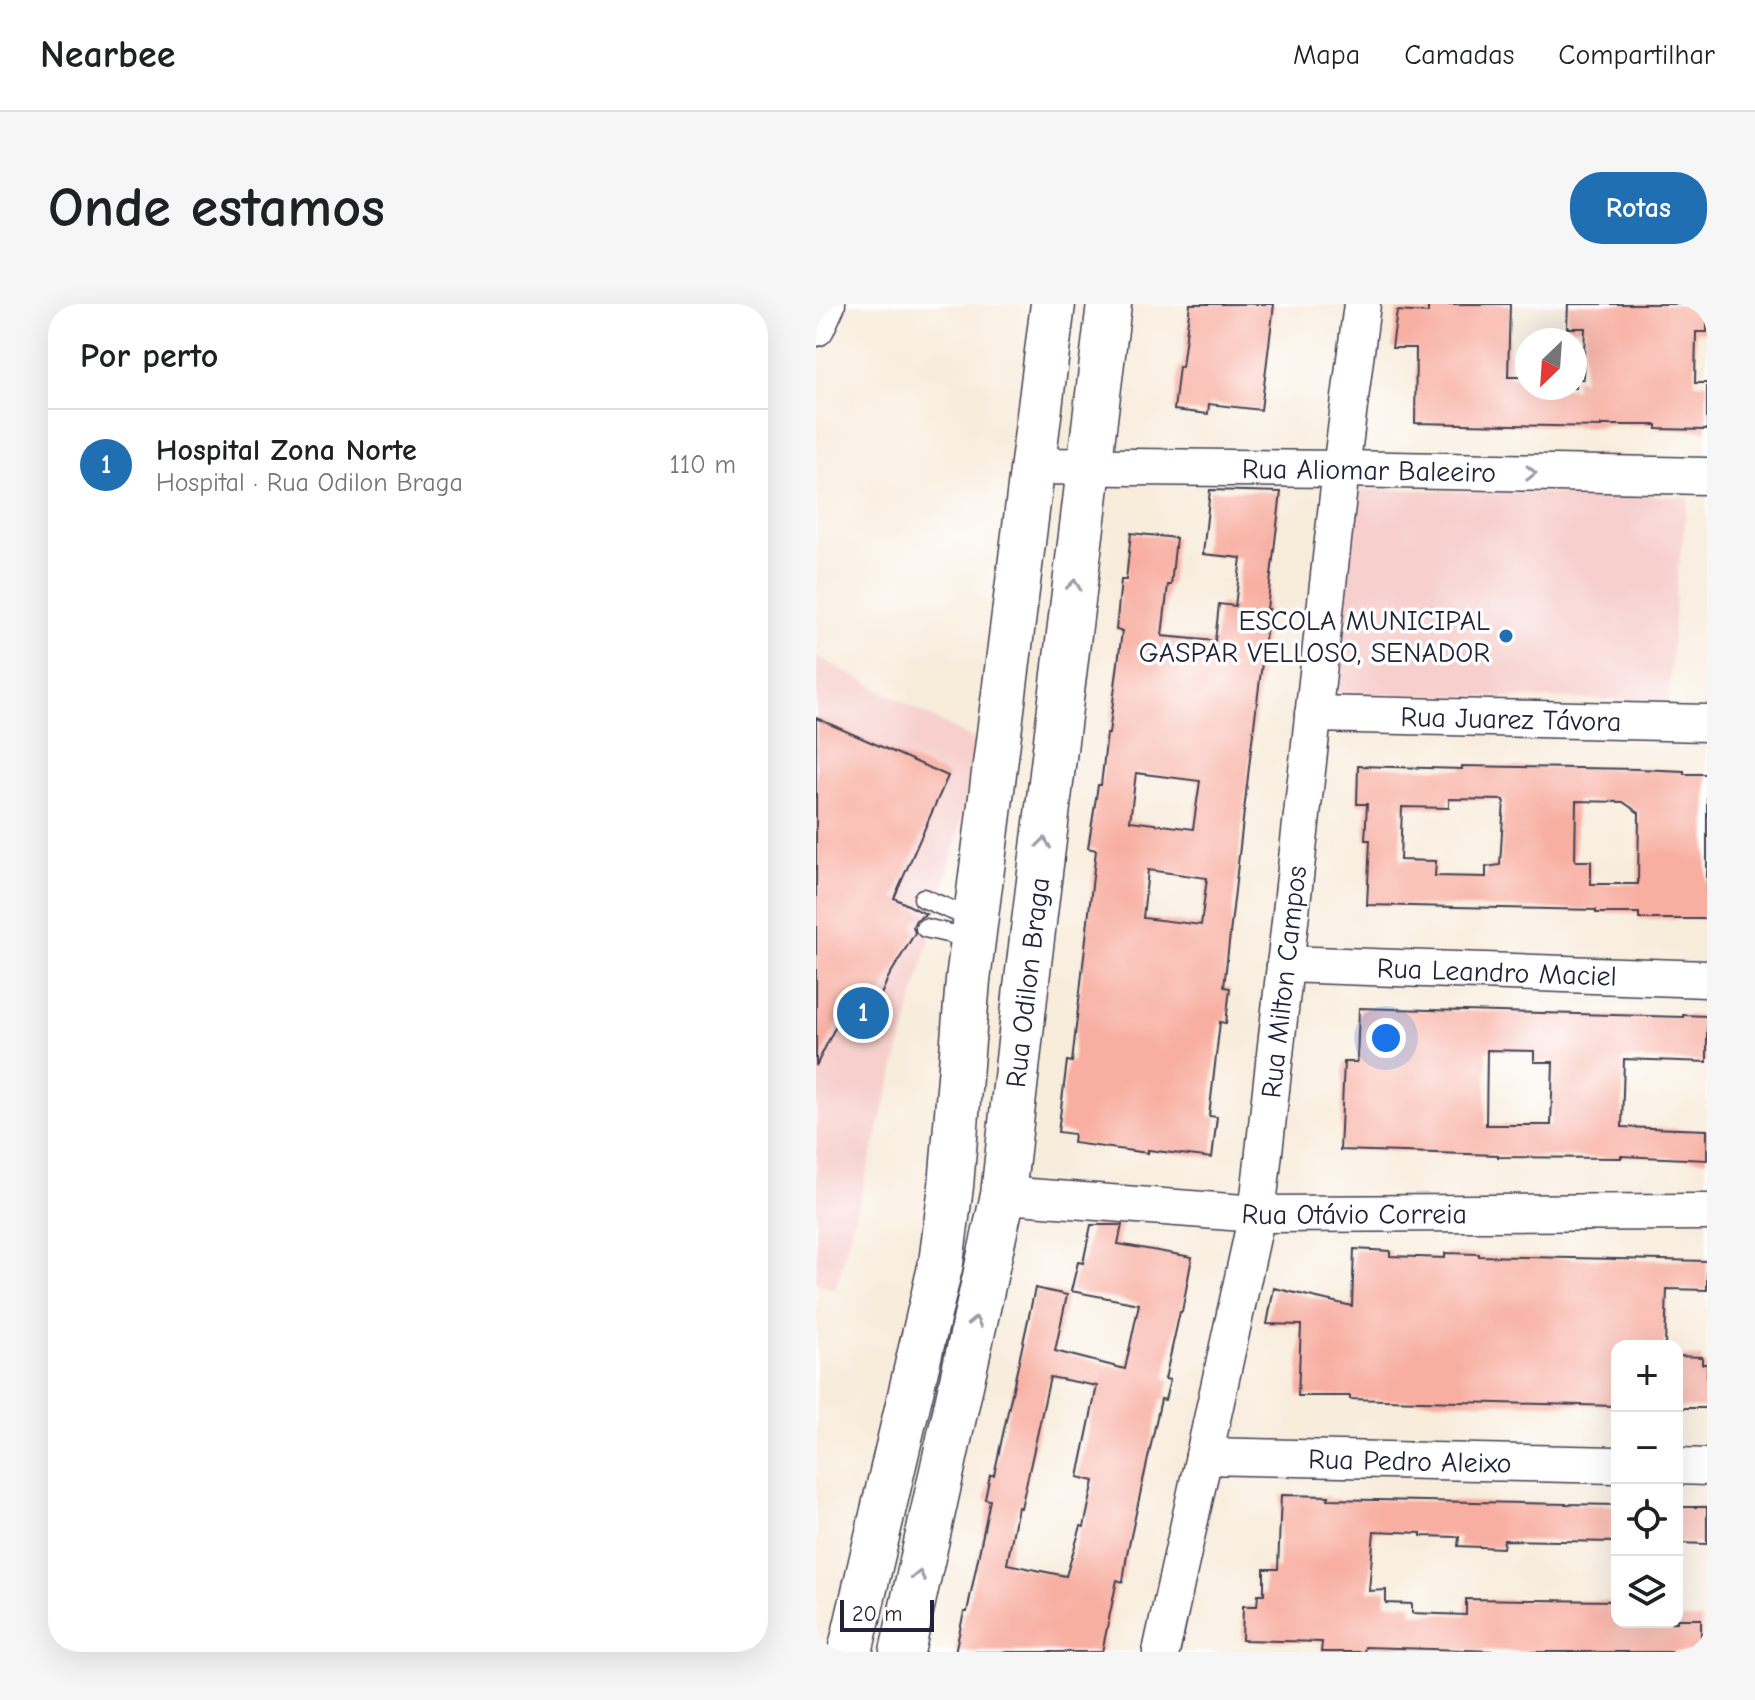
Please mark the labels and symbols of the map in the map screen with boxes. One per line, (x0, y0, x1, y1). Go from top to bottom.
north arrow (1515, 328, 1587, 400)
street label: Rua Aliomar Baleeiro (1242, 453, 1496, 489)
one-way arrow (1525, 464, 1538, 482)
one-way arrow (1066, 578, 1083, 591)
place label: ESCOLA MUNICIPAL GASPAR VELLOSO, SENADOR (1139, 605, 1490, 669)
marker: ESCOLA MUNICIPAL GASPAR VELLOSO, SENADOR (1497, 627, 1515, 645)
street label: Rua Juarez Távora (1400, 701, 1622, 738)
one-way arrow (1035, 836, 1052, 849)
street label: Rua Milton Campos (1255, 864, 1313, 1100)
street label: Rua Odilon Braga (1000, 876, 1056, 1089)
street label: Rua Leandro Maciel (1376, 952, 1617, 993)
pin: 1 (837, 983, 889, 1043)
your location (1366, 1018, 1406, 1058)
street label: Rua Otávio Correia (1240, 1198, 1467, 1231)
one-way arrow (966, 1316, 983, 1329)
street label: Rua Pedro Aleixo (1308, 1443, 1512, 1480)
one-way arrow (910, 1570, 927, 1583)
scale bar (840, 1596, 934, 1632)

